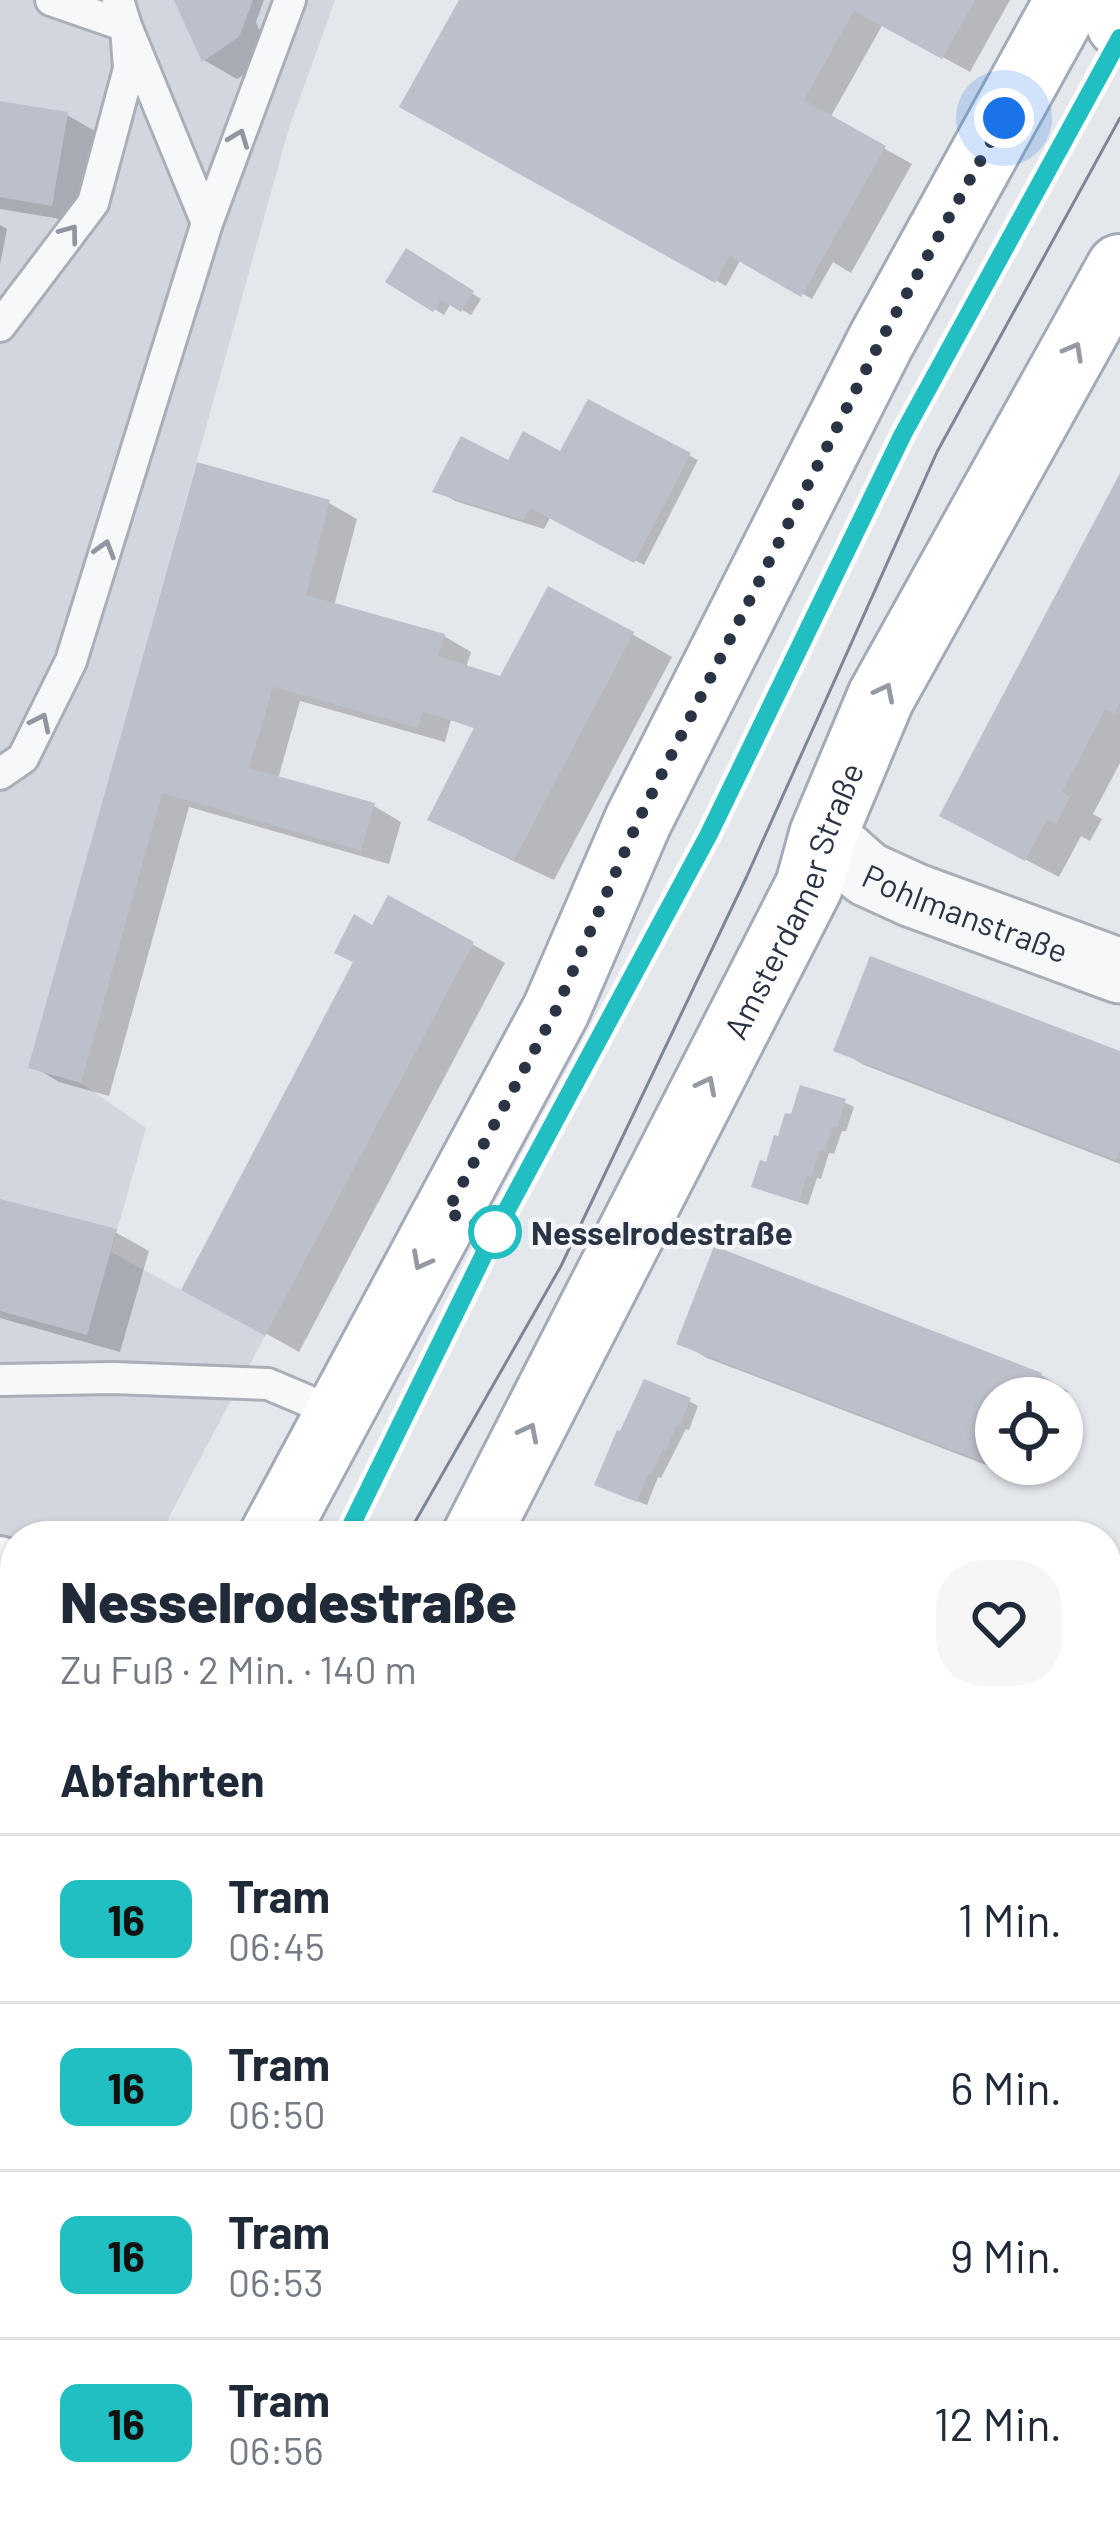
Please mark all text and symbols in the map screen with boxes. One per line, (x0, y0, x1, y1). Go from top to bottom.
your location (974, 88, 1034, 148)
one-way arrow (224, 129, 249, 150)
one-way arrow (56, 224, 78, 246)
one-way arrow (1060, 342, 1083, 364)
one-way arrow (91, 539, 116, 560)
one-way arrow (870, 683, 893, 705)
one-way arrow (27, 713, 50, 734)
street label: Amsterdamer Straße (714, 756, 871, 1045)
street label: Pohlmanstraße (857, 855, 1074, 970)
one-way arrow (693, 1076, 716, 1098)
marker: Nesselrodestraße (470, 1207, 520, 1257)
place label: Nesselrodestraße (531, 1212, 793, 1252)
one-way arrow (412, 1249, 435, 1270)
map controls (975, 1377, 1083, 1485)
button: locate (975, 1377, 1083, 1485)
one-way arrow (515, 1423, 538, 1445)
button: heart (936, 1560, 1062, 1686)
text: Nesselrodestraße (60, 1566, 517, 1634)
text: Zu Fuß · 2 Min. · 140 m (60, 1645, 417, 1692)
text: Abfahrten (60, 1752, 265, 1806)
text: Tram (228, 1868, 330, 1922)
text: 1 Min. (958, 1892, 1062, 1946)
text: 16 (107, 1894, 145, 1944)
text: 06:45 (228, 1922, 325, 1969)
text: Tram (228, 2036, 330, 2090)
text: 6 Min. (950, 2060, 1062, 2114)
text: 16 (107, 2062, 145, 2112)
text: 06:50 (228, 2090, 325, 2137)
text: Tram (228, 2204, 330, 2258)
text: 9 Min. (950, 2228, 1062, 2282)
text: 16 (107, 2230, 145, 2280)
text: 06:53 (228, 2258, 323, 2305)
text: Tram (228, 2372, 330, 2426)
text: 12 Min. (934, 2396, 1062, 2450)
text: 16 (107, 2398, 145, 2448)
text: 06:56 (228, 2426, 323, 2473)

